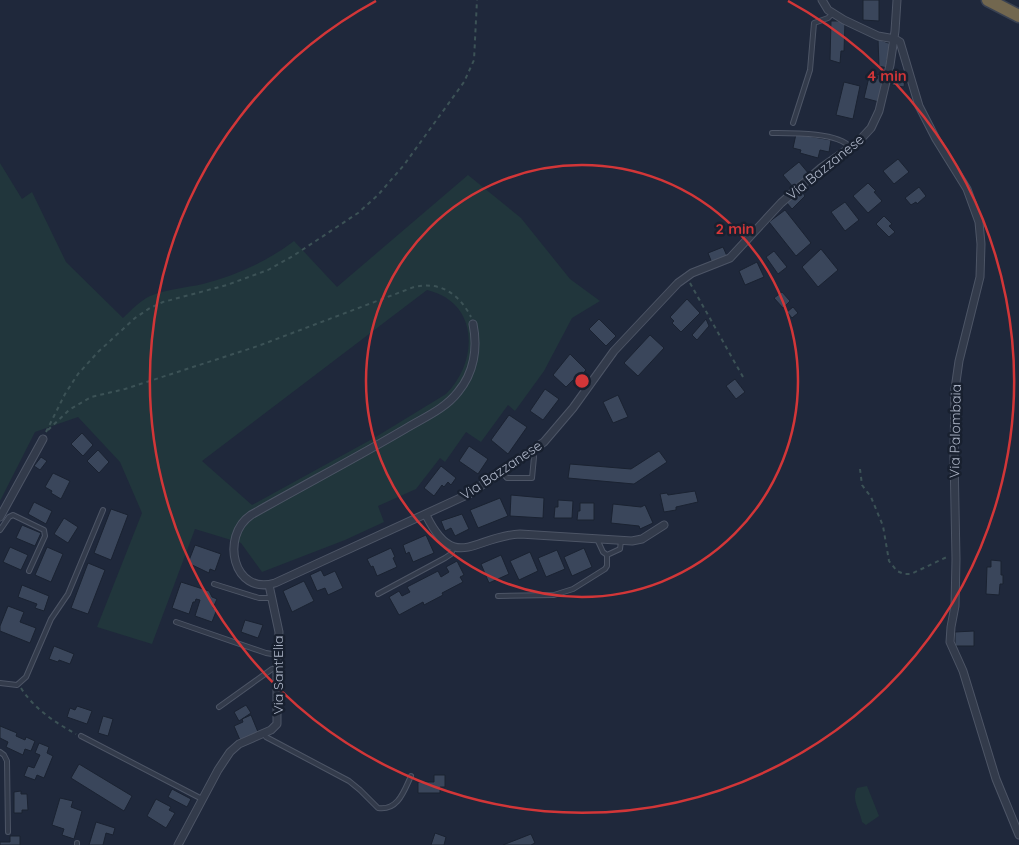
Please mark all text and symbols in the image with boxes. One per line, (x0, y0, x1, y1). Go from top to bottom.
text: 4 min (867, 66, 907, 85)
street label: Via Bazzanese (783, 130, 867, 204)
text: 2 min (715, 219, 755, 238)
centre of rings (573, 372, 591, 390)
street label: Via Palombaia (945, 384, 965, 478)
street label: Via Bazzanese (457, 436, 545, 504)
street label: Via Sant'Elia (269, 635, 287, 715)

